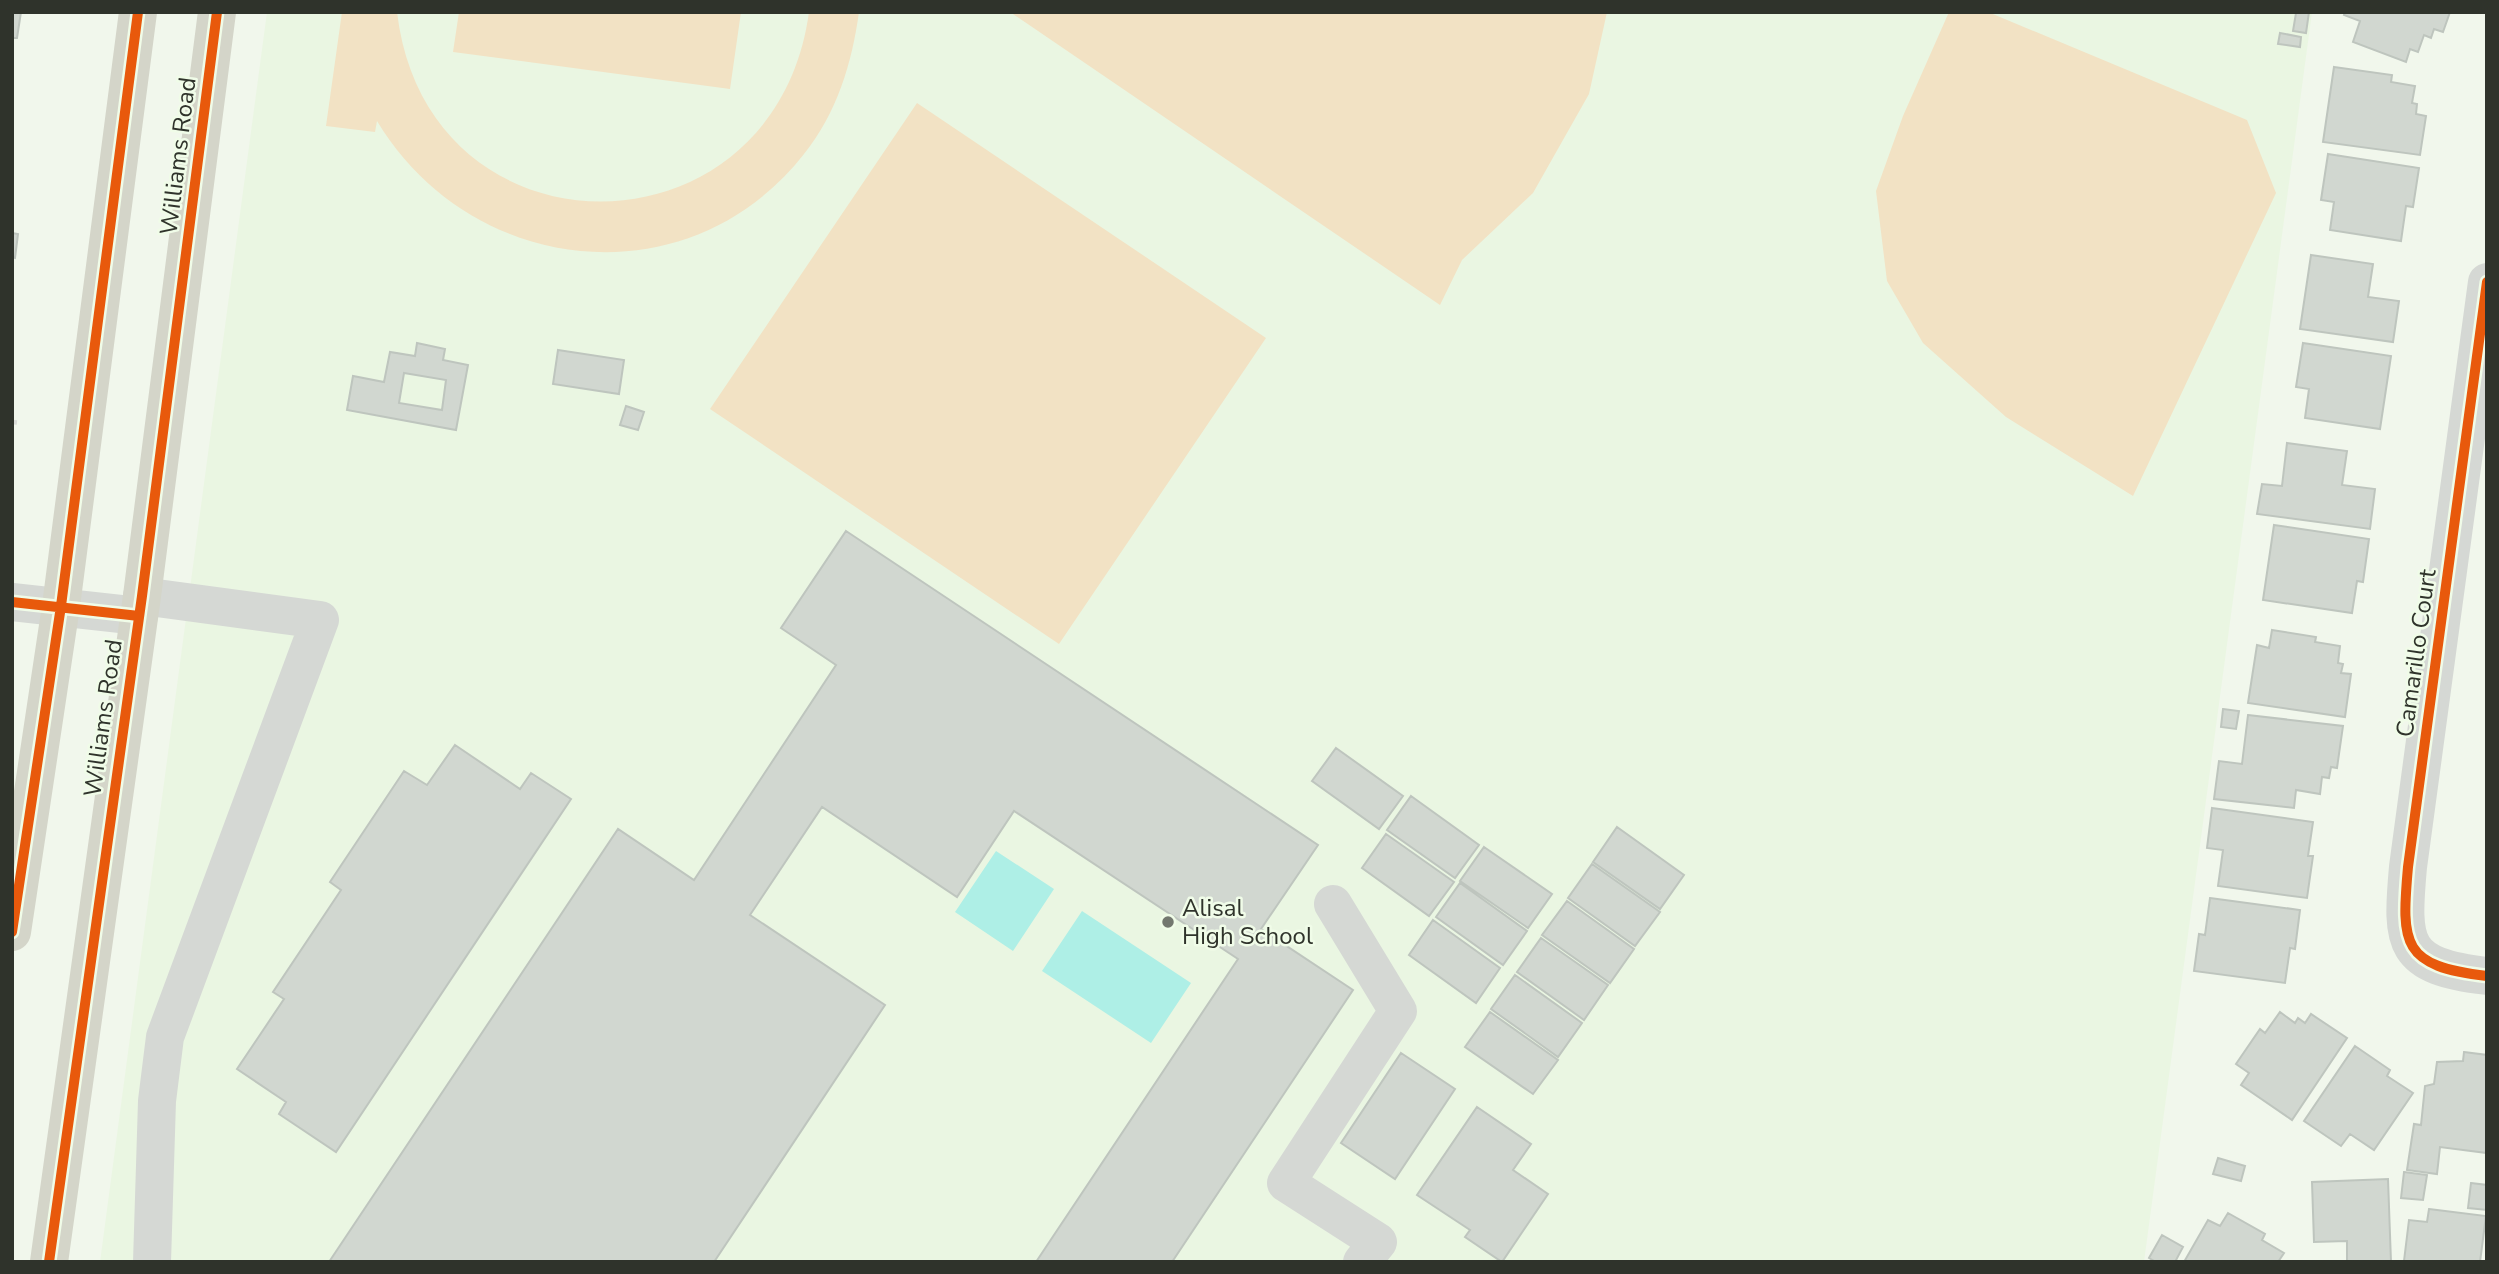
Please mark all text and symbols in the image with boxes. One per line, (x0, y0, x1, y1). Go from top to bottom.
street label: Williams Road (152, 75, 204, 237)
street label: Camarillo Court (2388, 566, 2444, 739)
street label: Williams Road (76, 637, 130, 799)
place label: Alisal High School (1182, 892, 1313, 952)
marker: Alisal High School (1160, 914, 1176, 930)

